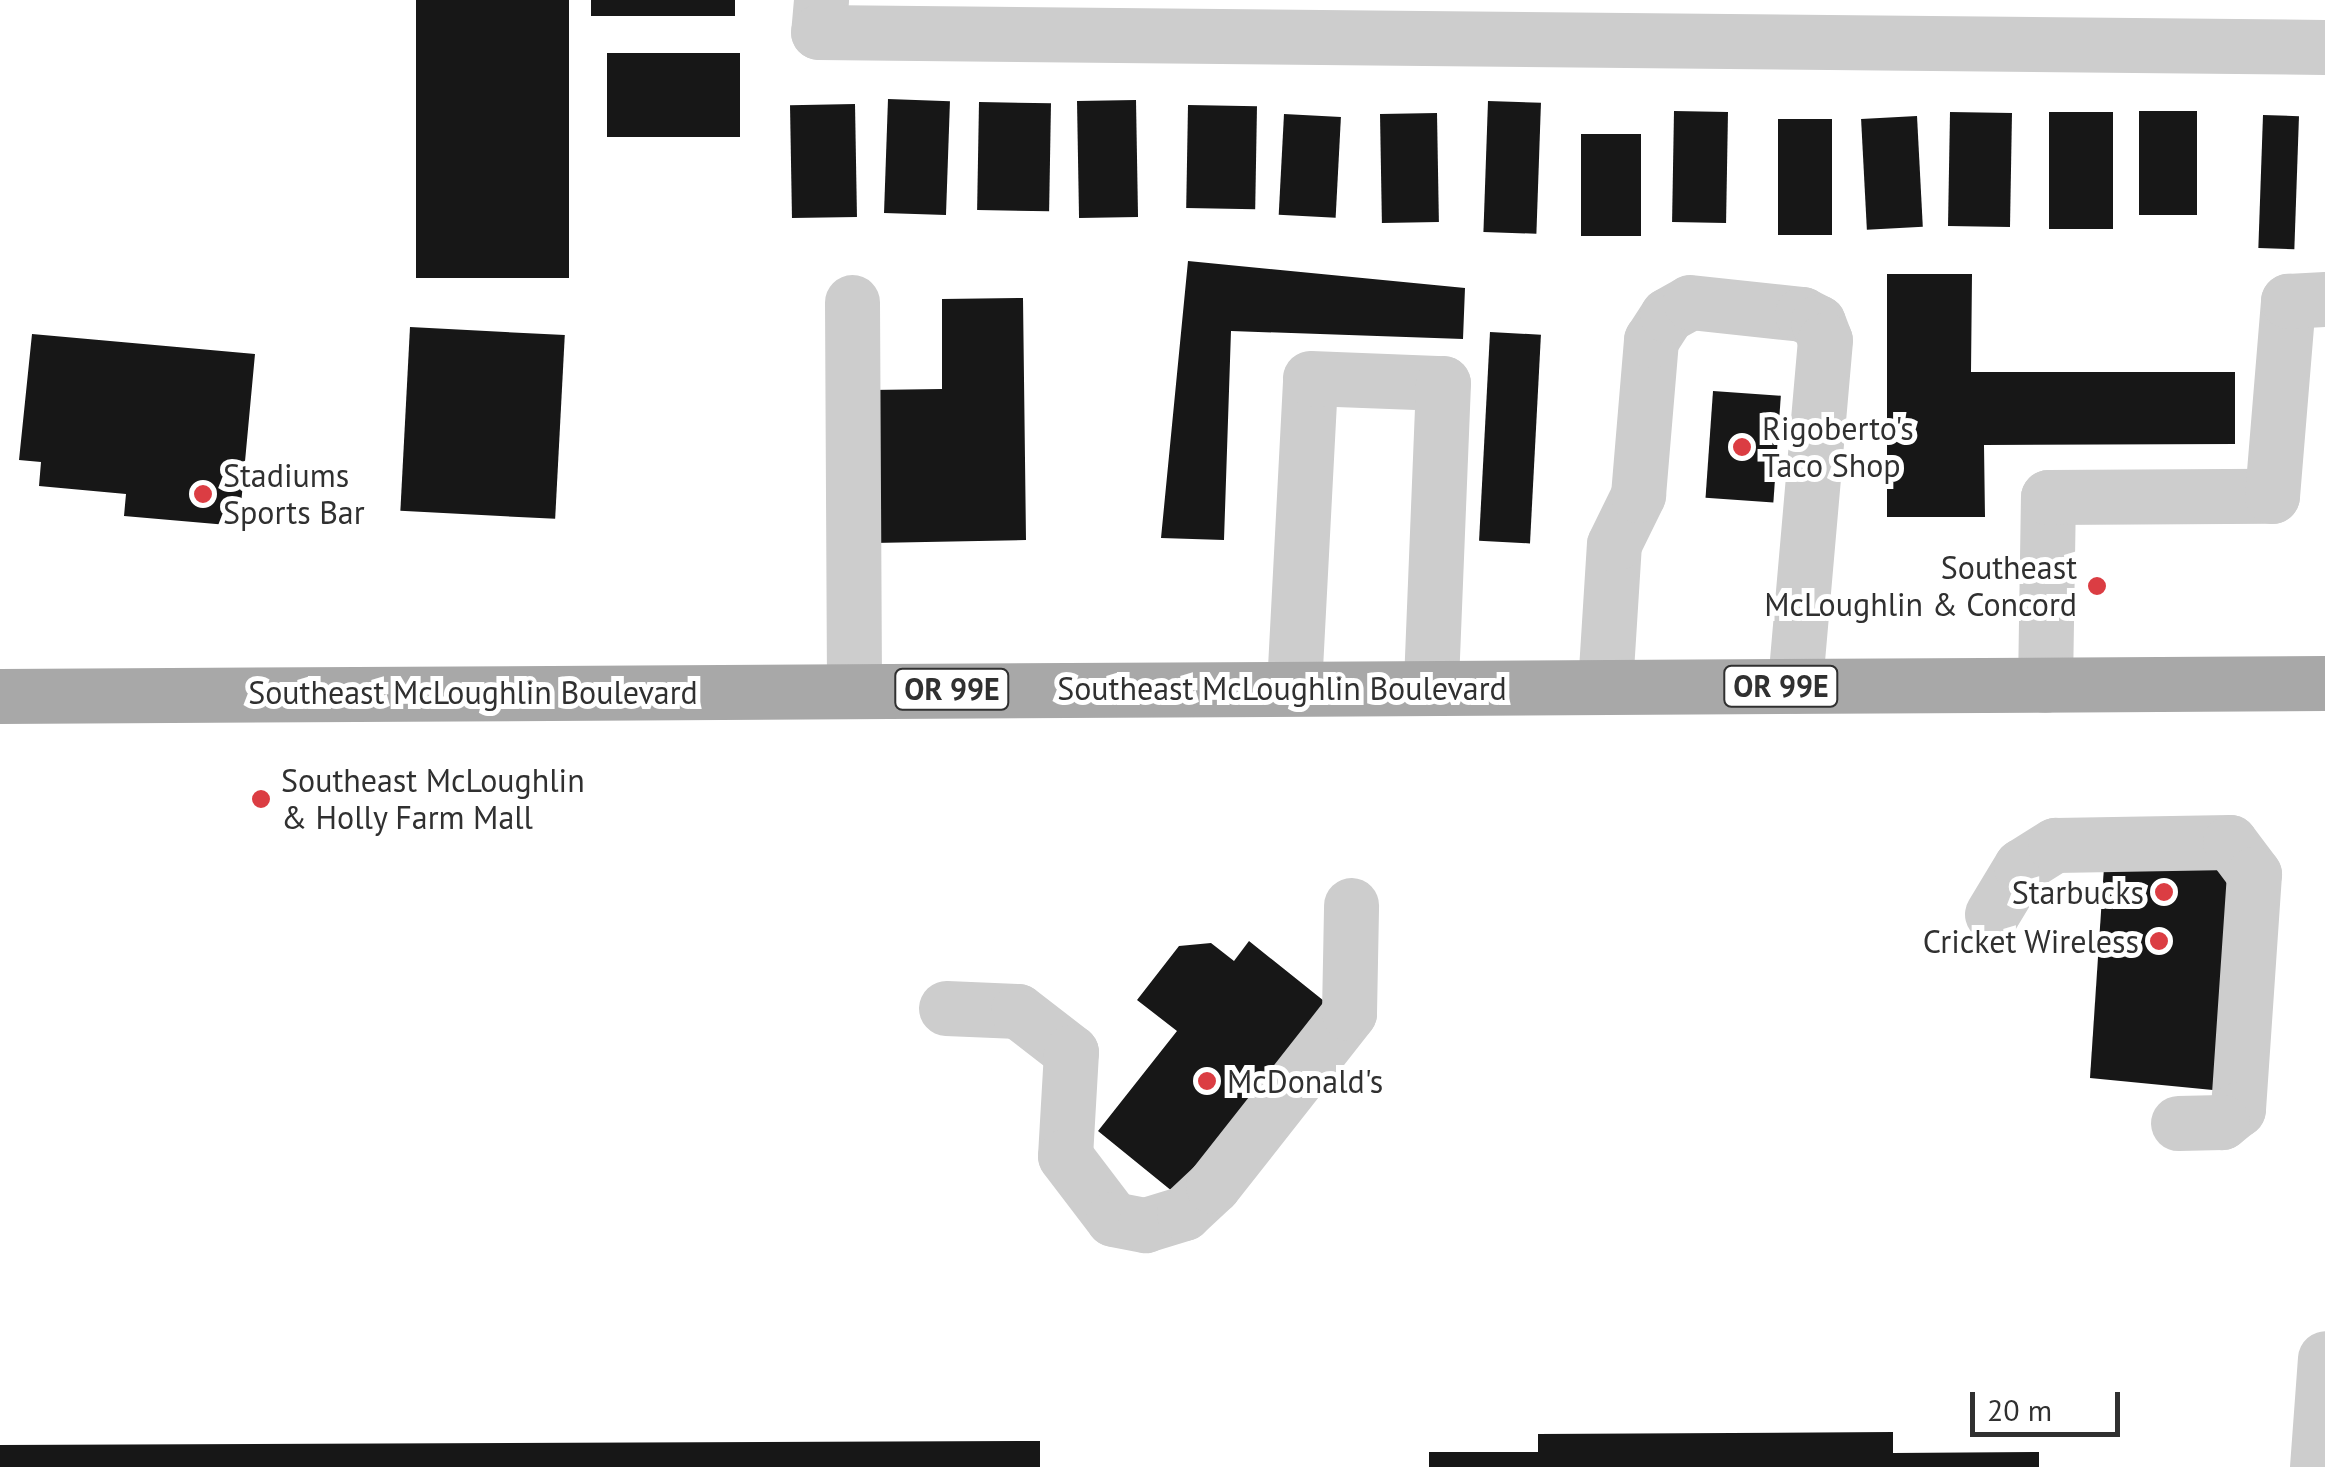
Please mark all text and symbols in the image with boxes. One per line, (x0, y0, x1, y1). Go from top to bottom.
place label: Rigoberto's Taco Shop (1762, 410, 1914, 485)
marker: Rigoberto's Taco Shop (1731, 436, 1753, 458)
place label: Stadiums Sports Bar (223, 457, 365, 532)
marker: Stadiums Sports Bar (192, 483, 214, 505)
place label: Southeast McLoughlin & Concord (1764, 549, 2077, 624)
marker: Southeast McLoughlin & Concord (2086, 575, 2108, 597)
road number: OR 99E (1721, 661, 1841, 711)
road number: OR 99E (892, 664, 1012, 714)
street label: Southeast McLoughlin Boulevard (1057, 669, 1507, 707)
street label: Southeast McLoughlin Boulevard (248, 673, 698, 711)
place label: Southeast McLoughlin & Holly Farm Mall (281, 762, 585, 837)
marker: Southeast McLoughlin & Holly Farm Mall (250, 788, 272, 810)
place label: Starbucks (2012, 873, 2144, 911)
marker: Starbucks (2153, 881, 2175, 903)
place label: Cricket Wireless (1922, 922, 2139, 960)
marker: Cricket Wireless (2148, 930, 2170, 952)
place label: McDonald's (1227, 1062, 1383, 1100)
marker: McDonald's (1196, 1070, 1218, 1092)
scale bar (1975, 1372, 2125, 1434)
text: 20 m (1987, 1390, 2052, 1429)

